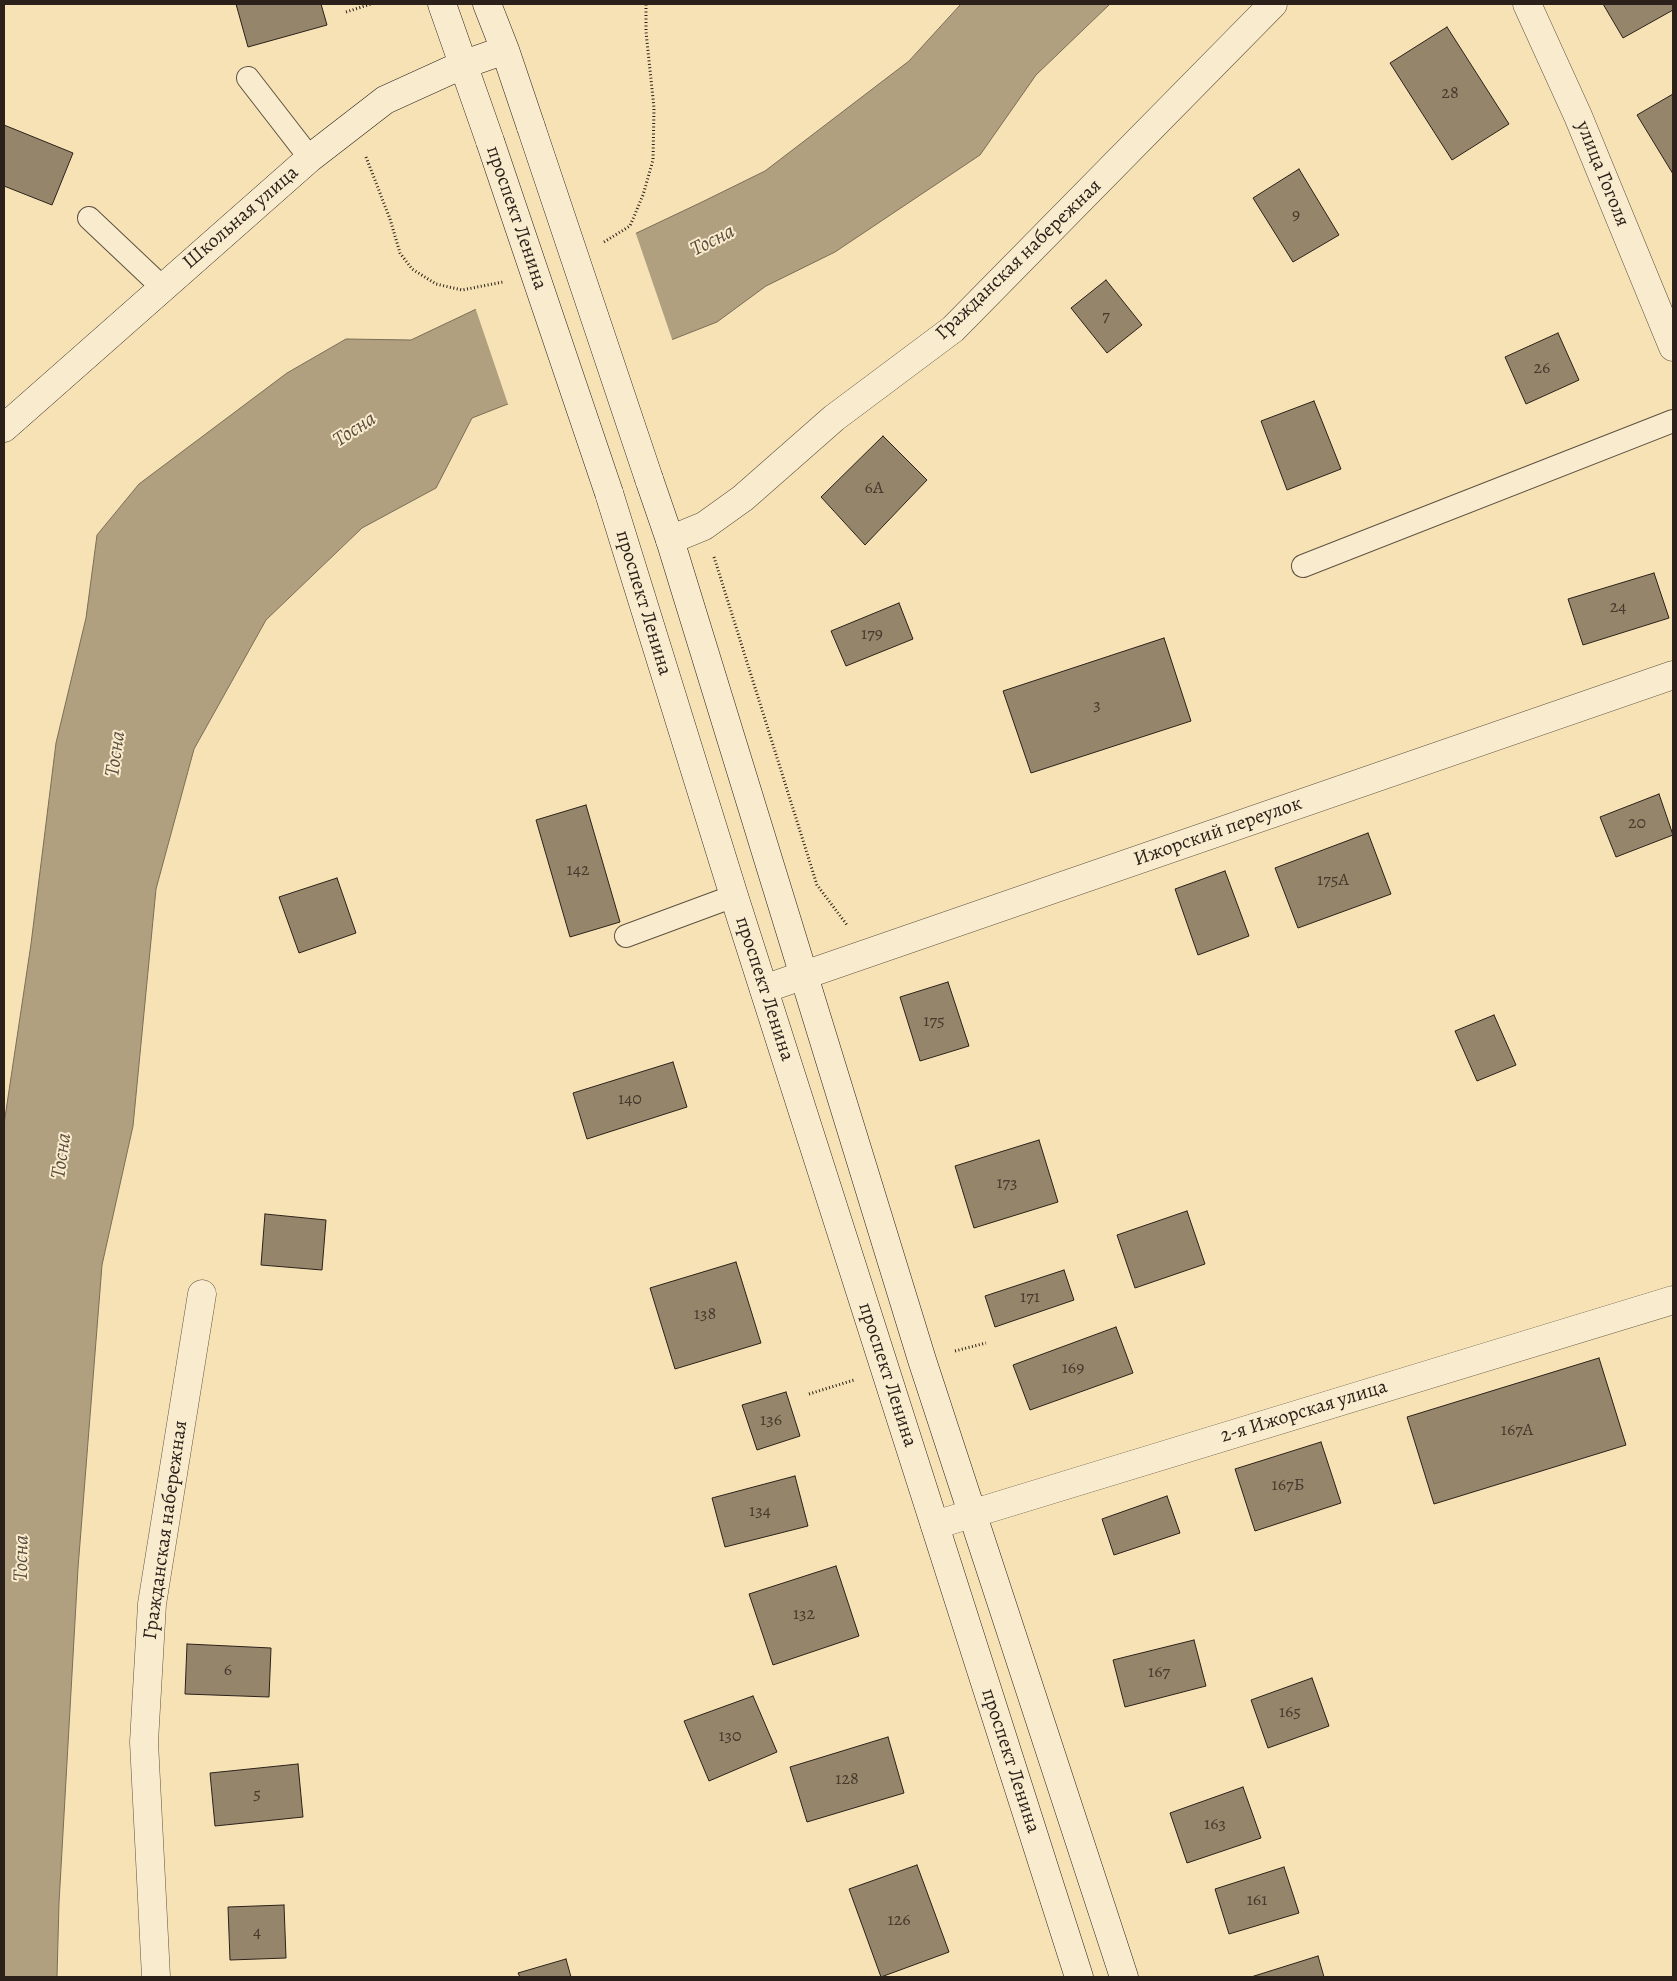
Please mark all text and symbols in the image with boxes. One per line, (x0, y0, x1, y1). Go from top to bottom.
house number: 28 (1441, 83, 1459, 105)
street label: улица Гоголя (1570, 118, 1634, 230)
street label: проспект Ленина (480, 143, 552, 293)
street label: Школьная улица (178, 161, 304, 275)
street label: Гражданская набережная (931, 175, 1107, 345)
house number: 9 (1292, 205, 1300, 227)
water label: Тосна (687, 219, 739, 263)
house number: 7 (1102, 306, 1110, 328)
house number: 26 (1534, 358, 1550, 380)
water label: Тосна (329, 407, 381, 453)
house number: 6А (865, 478, 883, 500)
street label: проспект Ленина (610, 528, 676, 678)
house number: 24 (1610, 597, 1626, 619)
house number: 179 (861, 624, 883, 646)
house number: 3 (1093, 695, 1101, 717)
water label: Тосна (100, 729, 132, 779)
street label: Ижорский переулок (1131, 792, 1305, 872)
house number: 20 (1628, 813, 1646, 835)
house number: 142 (567, 860, 589, 882)
house number: 175А (1317, 870, 1349, 892)
street label: проспект Ленина (729, 914, 799, 1064)
house number: 175 (923, 1011, 945, 1033)
house number: 140 (618, 1089, 642, 1111)
water label: Тосна (46, 1131, 78, 1181)
house number: 173 (996, 1173, 1018, 1195)
house number: 171 (1020, 1287, 1040, 1309)
street label: проспект Ленина (852, 1300, 922, 1450)
house number: 138 (694, 1304, 716, 1326)
house number: 169 (1062, 1358, 1084, 1380)
street label: 2-я Ижорская улица (1218, 1375, 1390, 1449)
house number: 136 (760, 1410, 782, 1432)
street label: Гражданская набережная (139, 1419, 193, 1641)
house number: 167А (1501, 1420, 1533, 1442)
house number: 167Б (1272, 1475, 1304, 1497)
house number: 134 (749, 1501, 771, 1523)
water label: Тосна (9, 1535, 35, 1581)
house number: 132 (793, 1604, 815, 1626)
house number: 6 (224, 1660, 232, 1682)
house number: 167 (1148, 1662, 1170, 1684)
street label: проспект Ленина (975, 1686, 1045, 1836)
house number: 165 (1279, 1702, 1301, 1724)
house number: 130 (718, 1726, 742, 1748)
house number: 128 (835, 1769, 859, 1791)
house number: 5 (253, 1784, 261, 1806)
house number: 163 (1204, 1814, 1226, 1836)
house number: 161 (1247, 1890, 1267, 1912)
house number: 126 (887, 1910, 911, 1932)
house number: 4 (253, 1922, 261, 1944)

